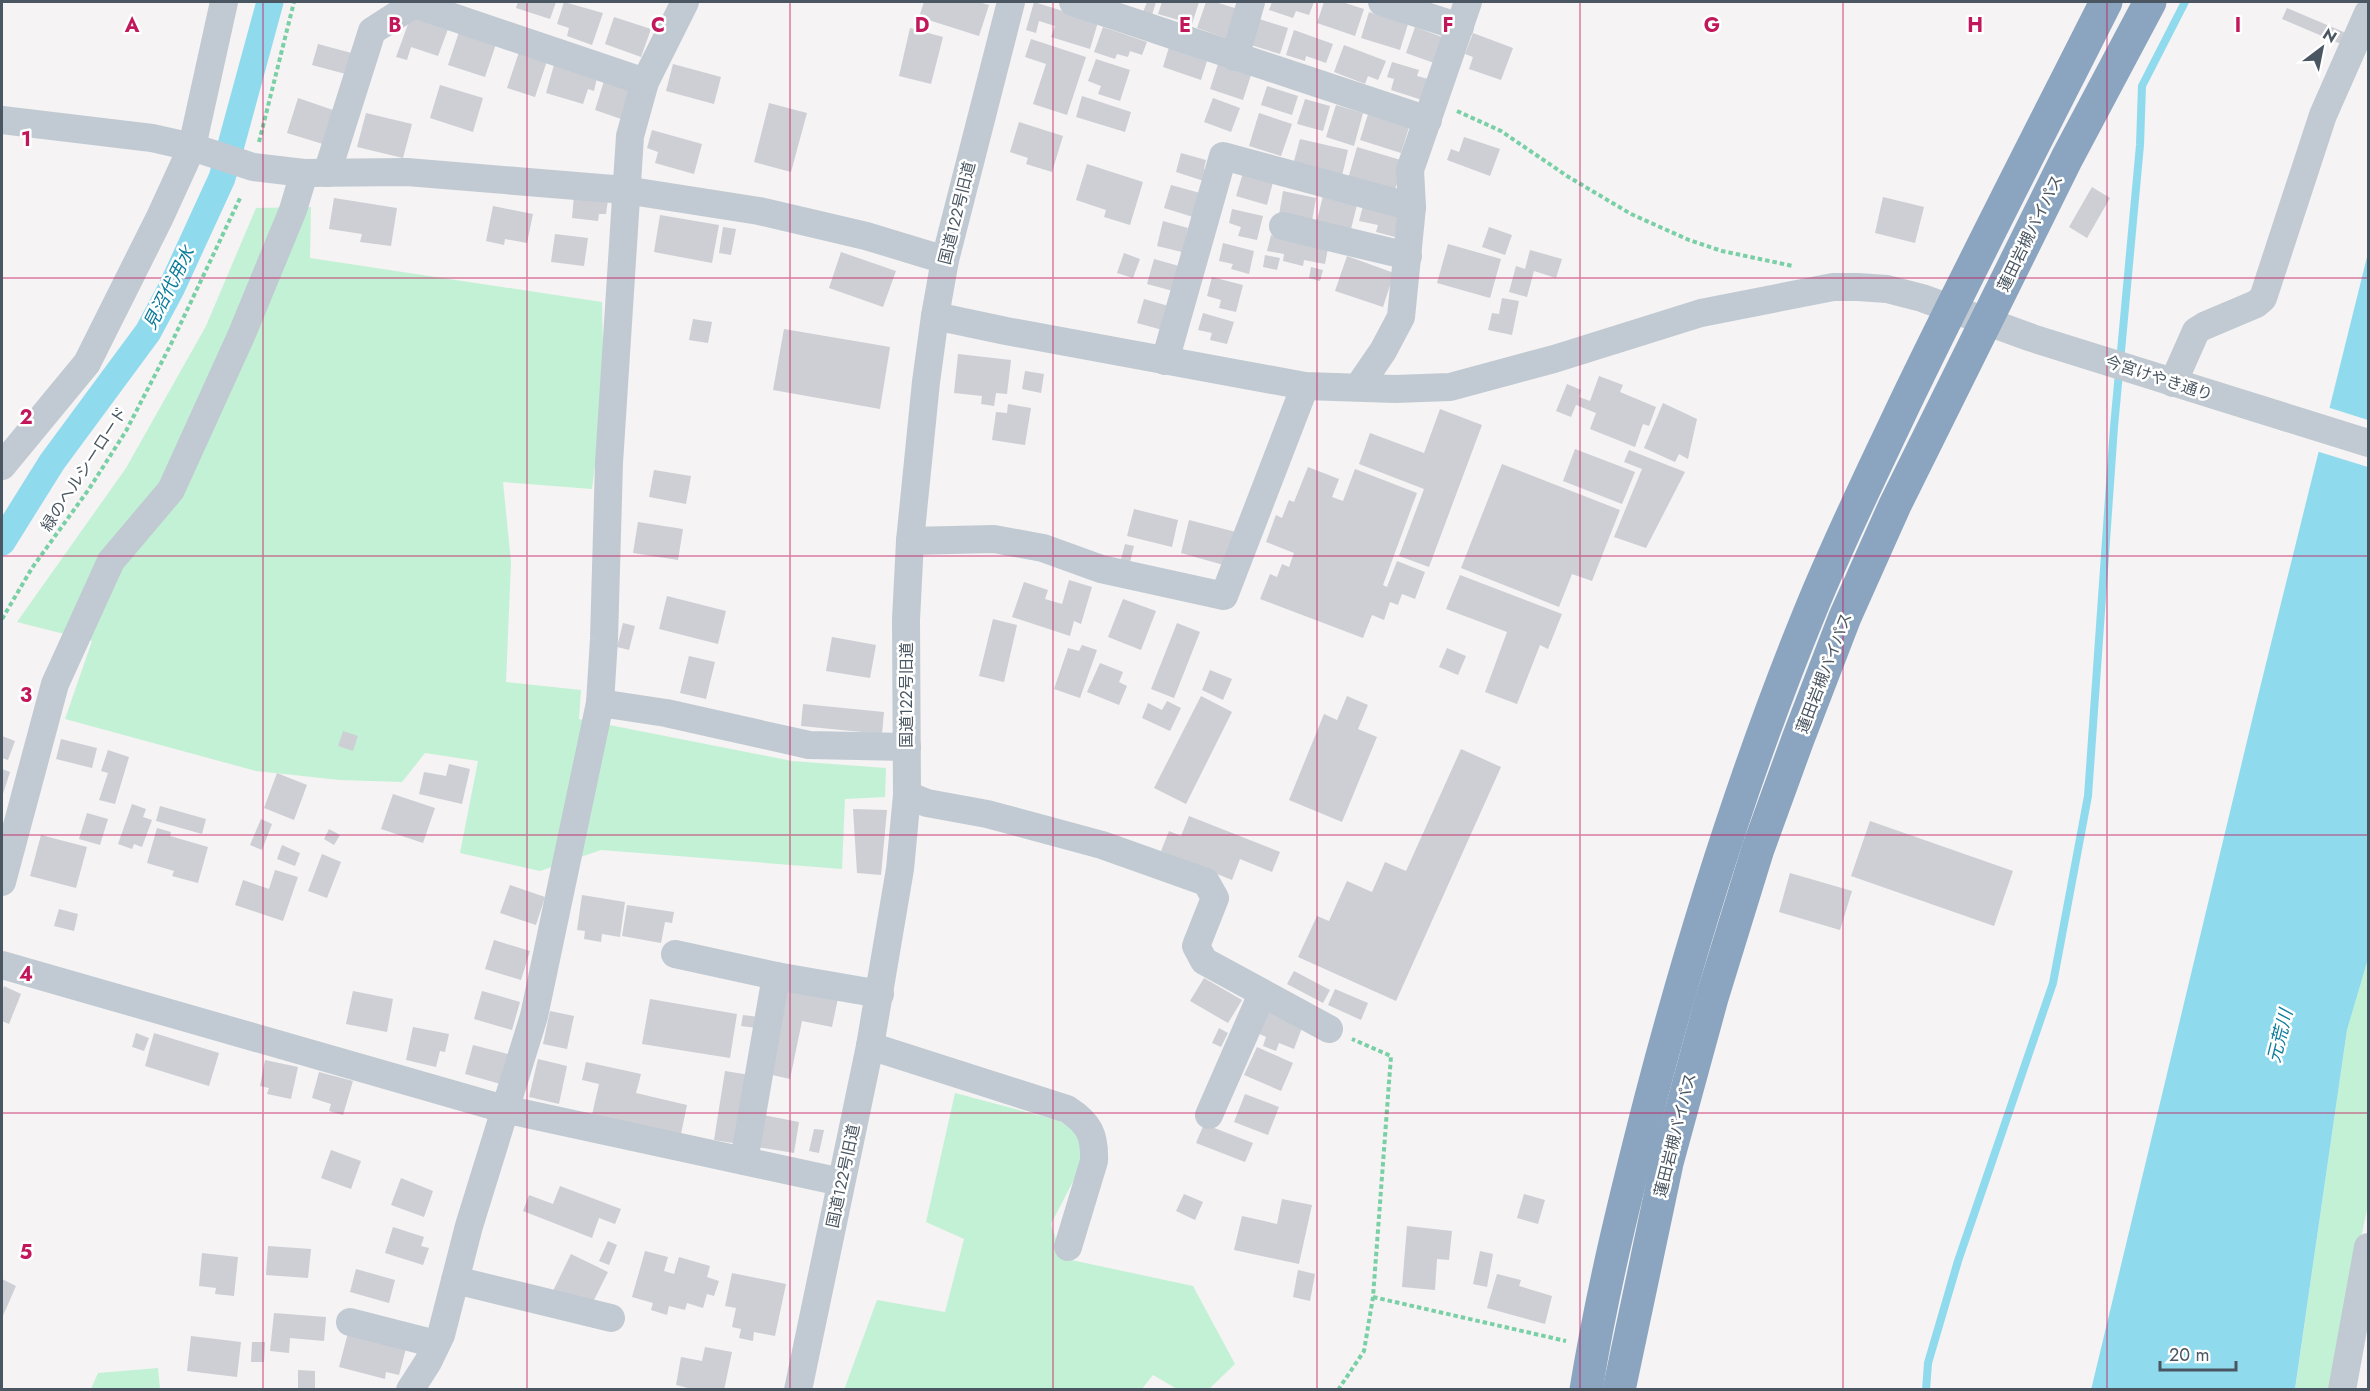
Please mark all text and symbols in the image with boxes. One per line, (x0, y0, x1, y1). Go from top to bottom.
text: A (124, 11, 140, 40)
text: B (388, 11, 402, 40)
text: C (651, 11, 665, 40)
text: D (915, 11, 929, 40)
text: E (1179, 11, 1191, 40)
text: F (1442, 11, 1454, 40)
text: G (1704, 11, 1720, 40)
text: H (1967, 11, 1983, 40)
text: I (2235, 11, 2241, 40)
north arrow (2292, 18, 2352, 78)
text: N (2318, 23, 2341, 49)
text: 1 (21, 125, 31, 154)
street label: 国道122号旧道 (933, 159, 981, 267)
street label: 蓮田岩槻バイパス (1992, 171, 2068, 295)
water label: 見沼代用水 (137, 240, 202, 334)
street label: 今宮けやき通り (2102, 350, 2216, 406)
street label: 緑のヘルシーロード (35, 402, 133, 536)
text: 2 (19, 403, 33, 432)
street label: 蓮田岩槻バイパス (1790, 609, 1858, 737)
street label: 国道122号旧道 (895, 642, 918, 748)
text: 3 (20, 681, 32, 710)
text: 4 (19, 960, 33, 989)
water label: 元荒川 (2261, 1005, 2300, 1065)
street label: 蓮田岩槻バイパス (1648, 1070, 1702, 1200)
street label: 国道122号旧道 (821, 1122, 865, 1230)
text: 5 (20, 1238, 33, 1267)
scale bar (2160, 1334, 2236, 1372)
text: 20 m (2169, 1342, 2209, 1368)

